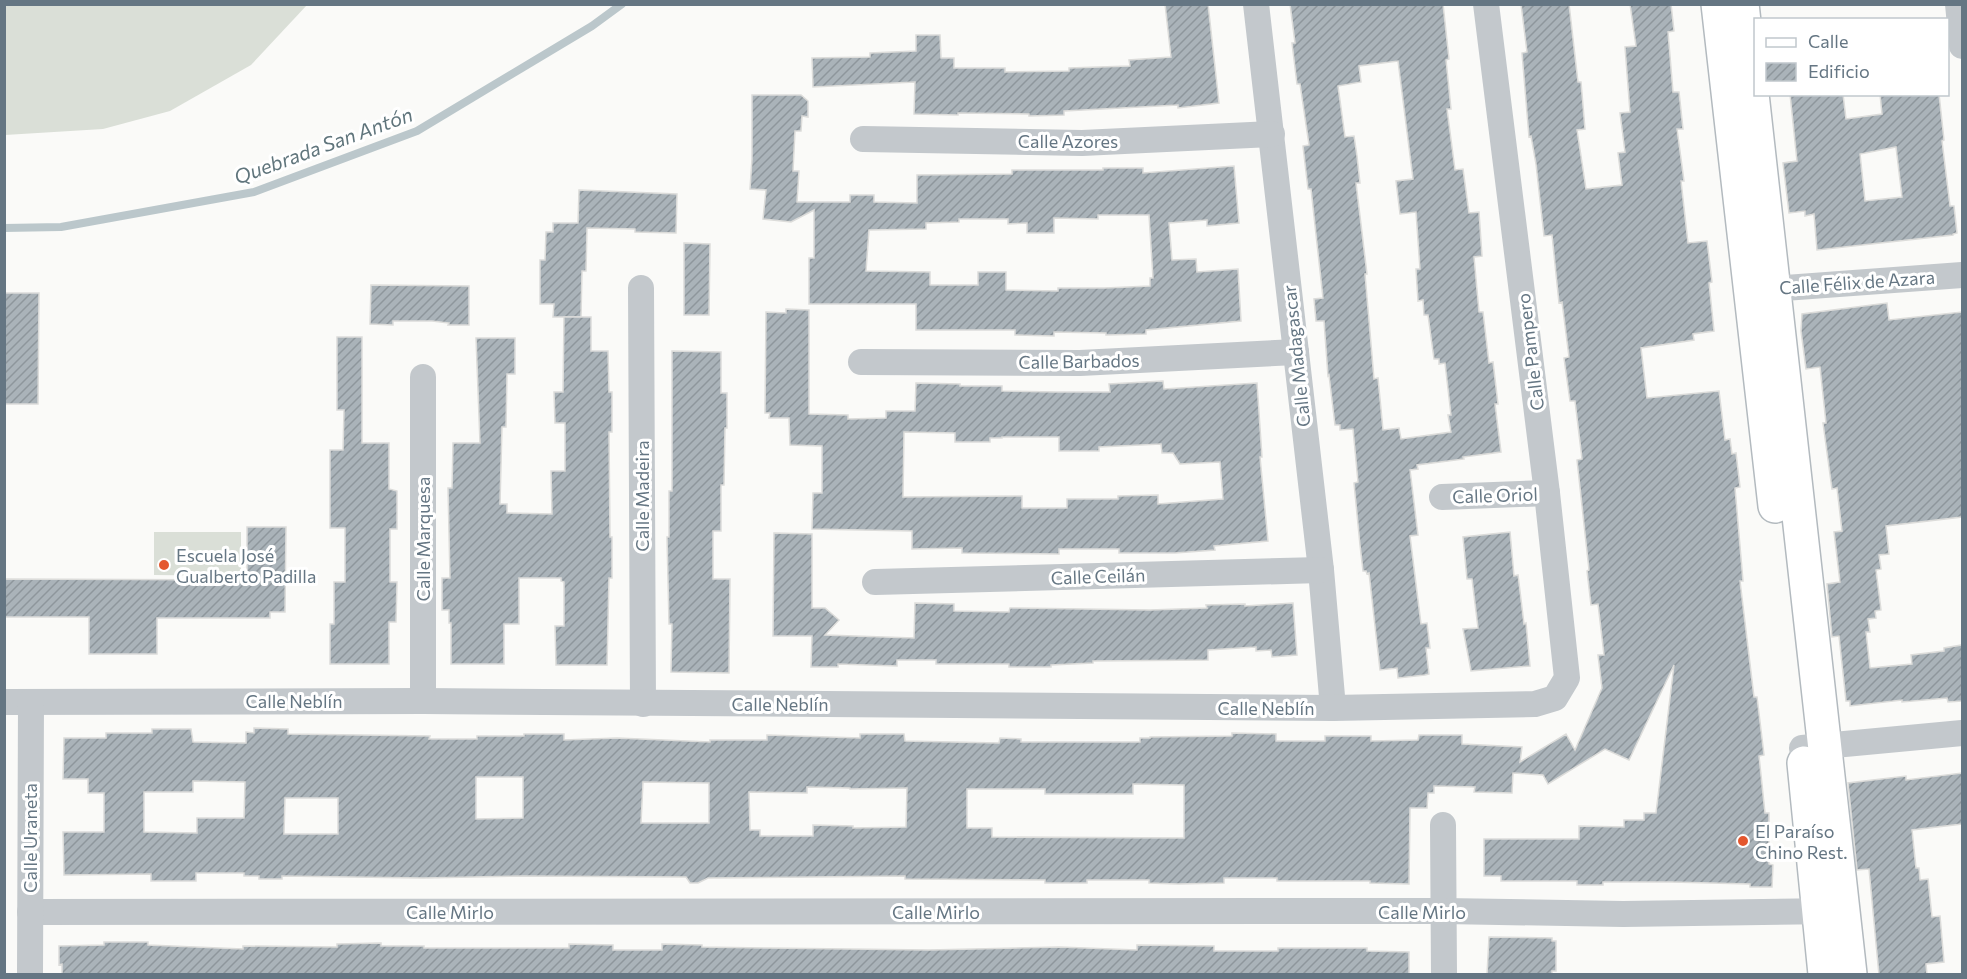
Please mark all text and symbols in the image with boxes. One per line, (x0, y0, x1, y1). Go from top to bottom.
legend (1754, 18, 1949, 96)
text: Calle (1808, 30, 1848, 52)
text: Edificio (1808, 60, 1870, 82)
water label: Quebrada San Antón (230, 102, 416, 188)
street label: Calle Azores (1018, 130, 1118, 152)
street label: Calle Félix de Azara (1778, 266, 1936, 298)
street label: Calle Madagascar (1278, 284, 1314, 428)
street label: Calle Pampero (1512, 292, 1548, 412)
street label: Calle Barbados (1018, 349, 1140, 373)
street label: Calle Madeira (631, 440, 653, 552)
street label: Calle Marquesa (412, 477, 434, 601)
street label: Calle Oriol (1452, 483, 1538, 507)
place label: Escuela José Gualberto Padilla (176, 544, 316, 587)
marker: Escuela José Gualberto Padilla (157, 558, 171, 572)
street label: Calle Ceilán (1050, 563, 1146, 589)
street label: Calle Neblín (245, 690, 343, 712)
street label: Calle Neblín (731, 693, 829, 715)
street label: Calle Neblín (1217, 697, 1315, 719)
street label: Calle Uraneta (19, 783, 41, 893)
place label: El Paraíso Chino Rest. (1755, 820, 1848, 863)
marker: El Paraíso Chino Rest. (1736, 834, 1750, 848)
street label: Calle Mirlo (406, 901, 494, 923)
street label: Calle Mirlo (892, 901, 980, 923)
street label: Calle Mirlo (1378, 901, 1466, 923)

